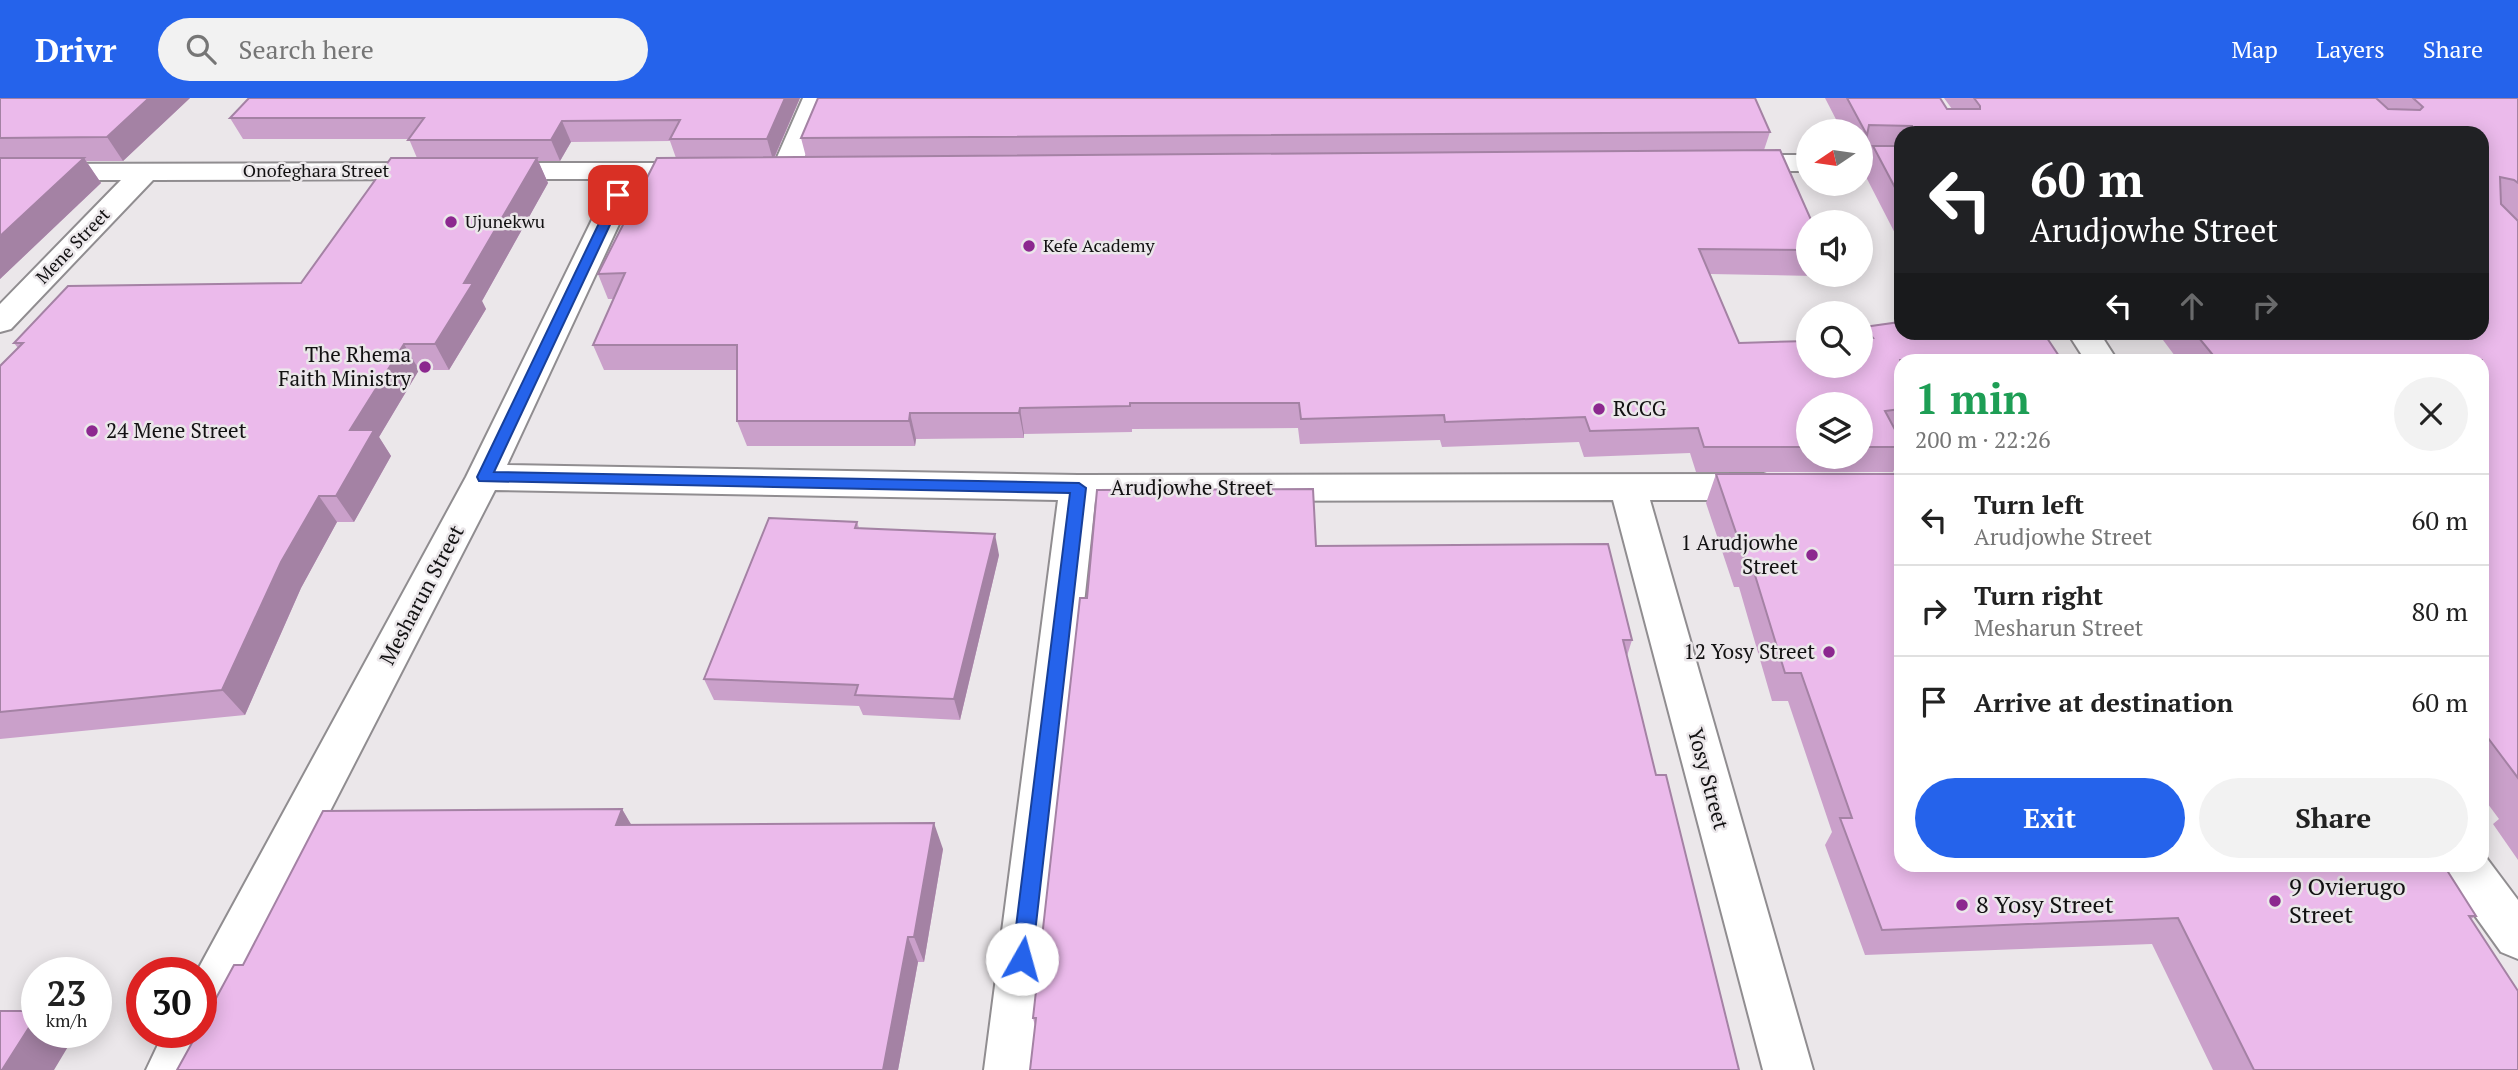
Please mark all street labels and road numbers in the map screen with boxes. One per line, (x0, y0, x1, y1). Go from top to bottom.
street label: Onofeghara Street (243, 158, 390, 182)
street label: Mene Street (30, 202, 115, 288)
street label: Arudjowhe Street (1111, 473, 1274, 501)
street label: Mesharun Street (372, 520, 470, 669)
street label: Yosy Street (1682, 725, 1736, 833)

